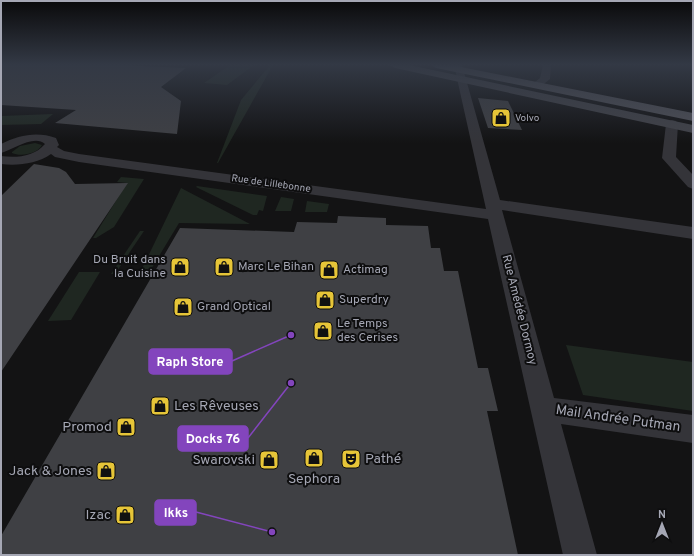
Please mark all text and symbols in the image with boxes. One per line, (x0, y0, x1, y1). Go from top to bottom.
shop icon: Volvo (490, 107, 512, 129)
place label: Volvo (515, 112, 540, 125)
street label: Rue de Lillebonne (230, 172, 312, 196)
place label: Du Bruit dans la Cuisine (93, 252, 166, 282)
street label: Rue Amédée Dormoy (498, 253, 540, 367)
shop icon: Du Bruit dans la Cuisine (169, 256, 191, 278)
shop icon: Marc Le Bihan (213, 256, 235, 278)
place label: Marc Le Bihan (238, 259, 314, 275)
shop icon: Actimag (318, 259, 340, 281)
place label: Actimag (343, 262, 388, 278)
shop icon: Superdry (314, 289, 336, 311)
place label: Superdry (339, 292, 389, 308)
shop icon: Grand Optical (172, 296, 194, 318)
place label: Grand Optical (197, 299, 271, 315)
place label: Le Temps des Cerises (337, 316, 398, 346)
shop icon: Le Temps des Cerises (312, 320, 334, 342)
callout: Raph Store (149, 349, 232, 374)
text: Raph Store (157, 355, 223, 371)
shop icon: Les Rêveuses (149, 395, 171, 417)
place label: Les Rêveuses (174, 398, 259, 415)
street label: Mail Andrée Putman (555, 402, 681, 436)
shop icon: Promod (115, 416, 137, 438)
place label: Promod (62, 419, 112, 436)
callout: Docks 76 (178, 426, 248, 451)
text: Docks 76 (186, 432, 240, 448)
shop icon: Sephora (303, 447, 325, 469)
theatre icon: Pathé (340, 448, 362, 470)
shop icon: Swarovski (258, 449, 280, 471)
place label: Pathé (365, 451, 401, 468)
place label: Swarovski (192, 452, 255, 469)
shop icon: Jack & Jones (95, 460, 117, 482)
place label: Jack & Jones (9, 463, 92, 480)
place label: Sephora (288, 471, 340, 488)
callout: Ikks (155, 500, 196, 525)
shop icon: Izac (114, 504, 136, 526)
north arrow (642, 504, 682, 544)
text: Ikks (164, 506, 188, 522)
place label: Izac (85, 507, 111, 524)
text: N (658, 508, 666, 522)

